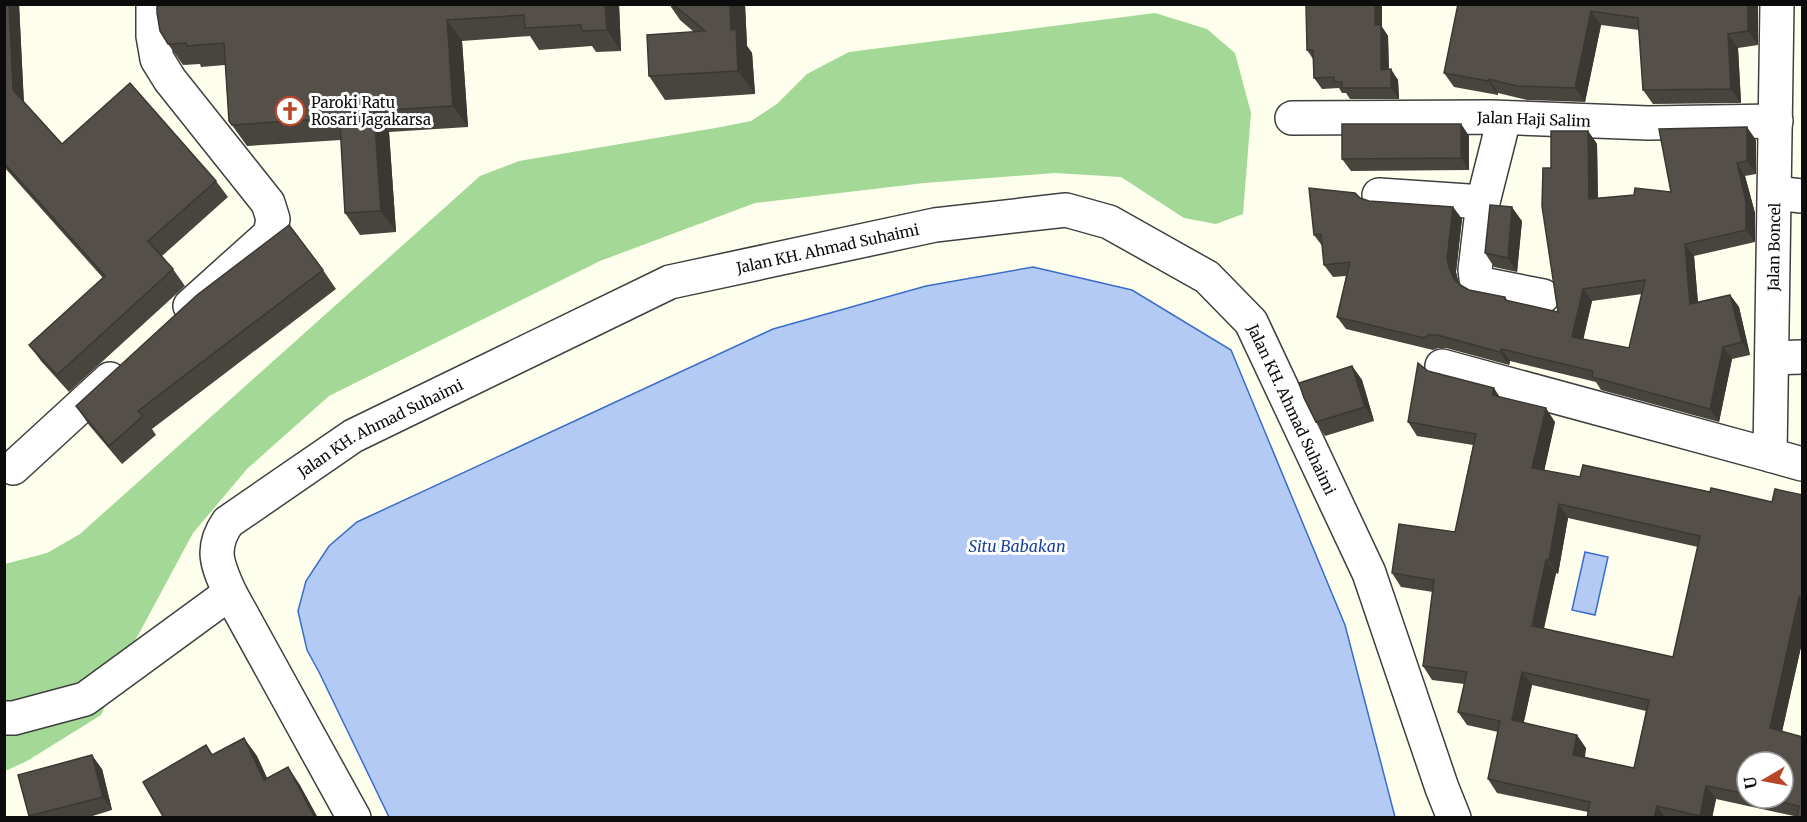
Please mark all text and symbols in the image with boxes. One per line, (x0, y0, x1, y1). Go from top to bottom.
place label: Paroki Ratu Rosari Jagakarsa (311, 93, 431, 129)
church icon: Paroki Ratu Rosari Jagakarsa (274, 95, 306, 127)
street label: Jalan Haji Salim (1476, 107, 1591, 130)
street label: Jalan Boncel (1764, 202, 1784, 292)
street label: Jalan KH. Ahmad Suhaimi (734, 219, 921, 277)
street label: Jalan KH. Ahmad Suhaimi (1243, 320, 1340, 498)
street label: Jalan KH. Ahmad Suhaimi (293, 375, 466, 482)
water label: Situ Babakan (968, 536, 1066, 556)
north arrow (1735, 750, 1795, 810)
text: U (1739, 775, 1761, 790)

